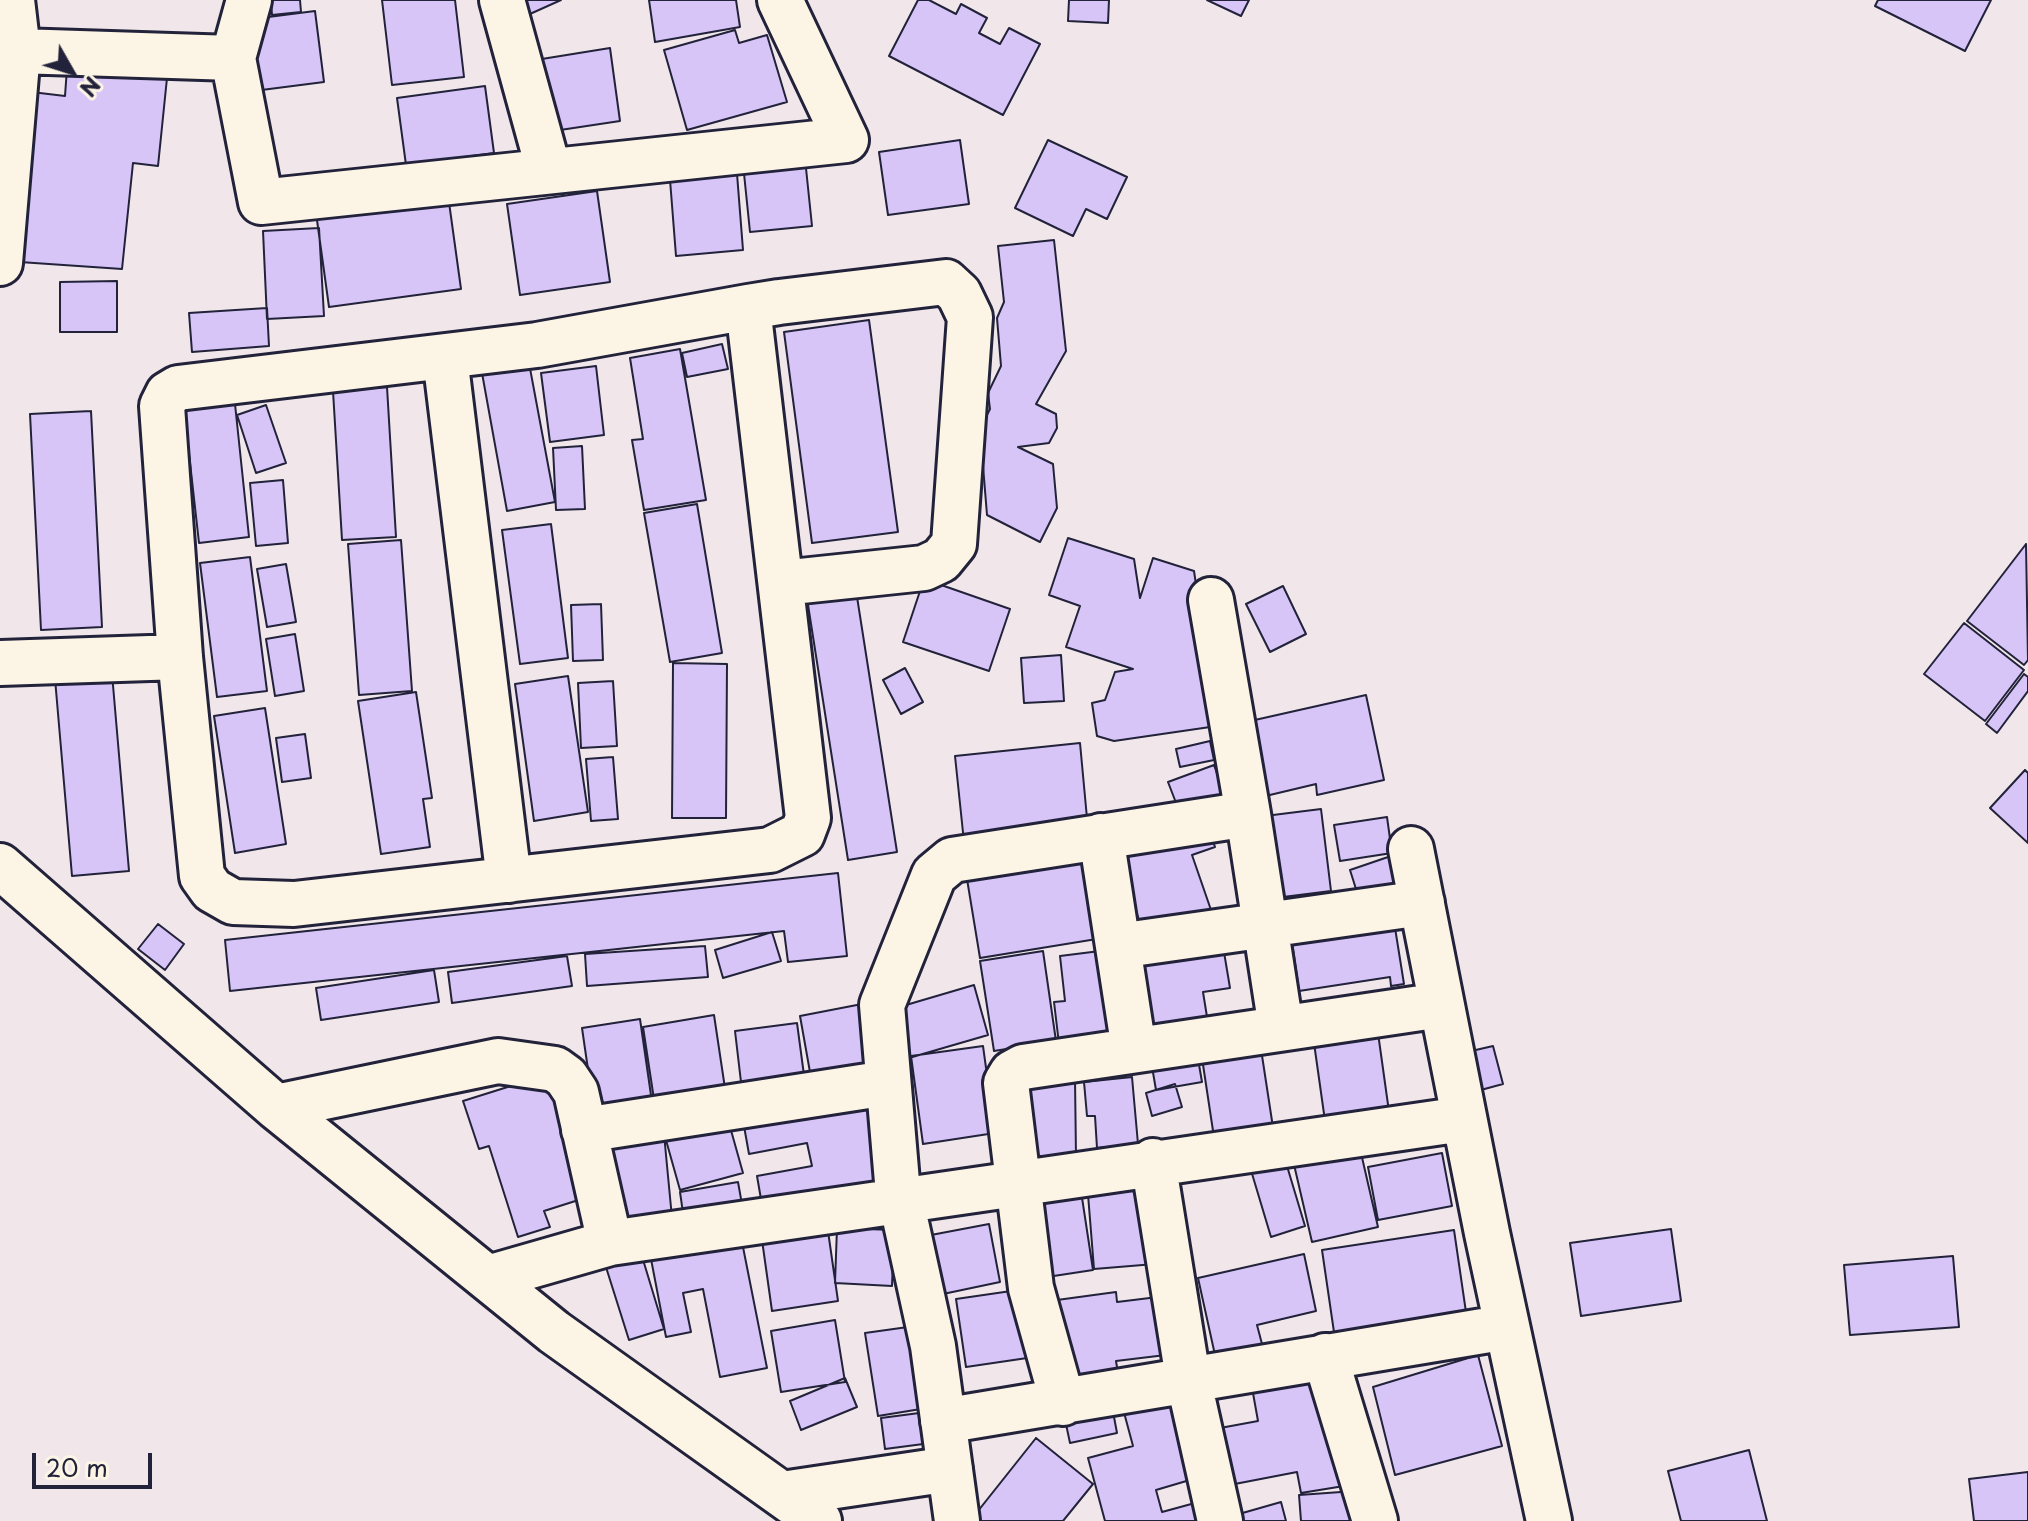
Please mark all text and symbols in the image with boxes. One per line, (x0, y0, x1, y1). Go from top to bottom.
north arrow (32, 32, 112, 112)
text: N (73, 70, 109, 105)
scale bar (36, 1437, 156, 1487)
text: 20 m (46, 1449, 108, 1485)

